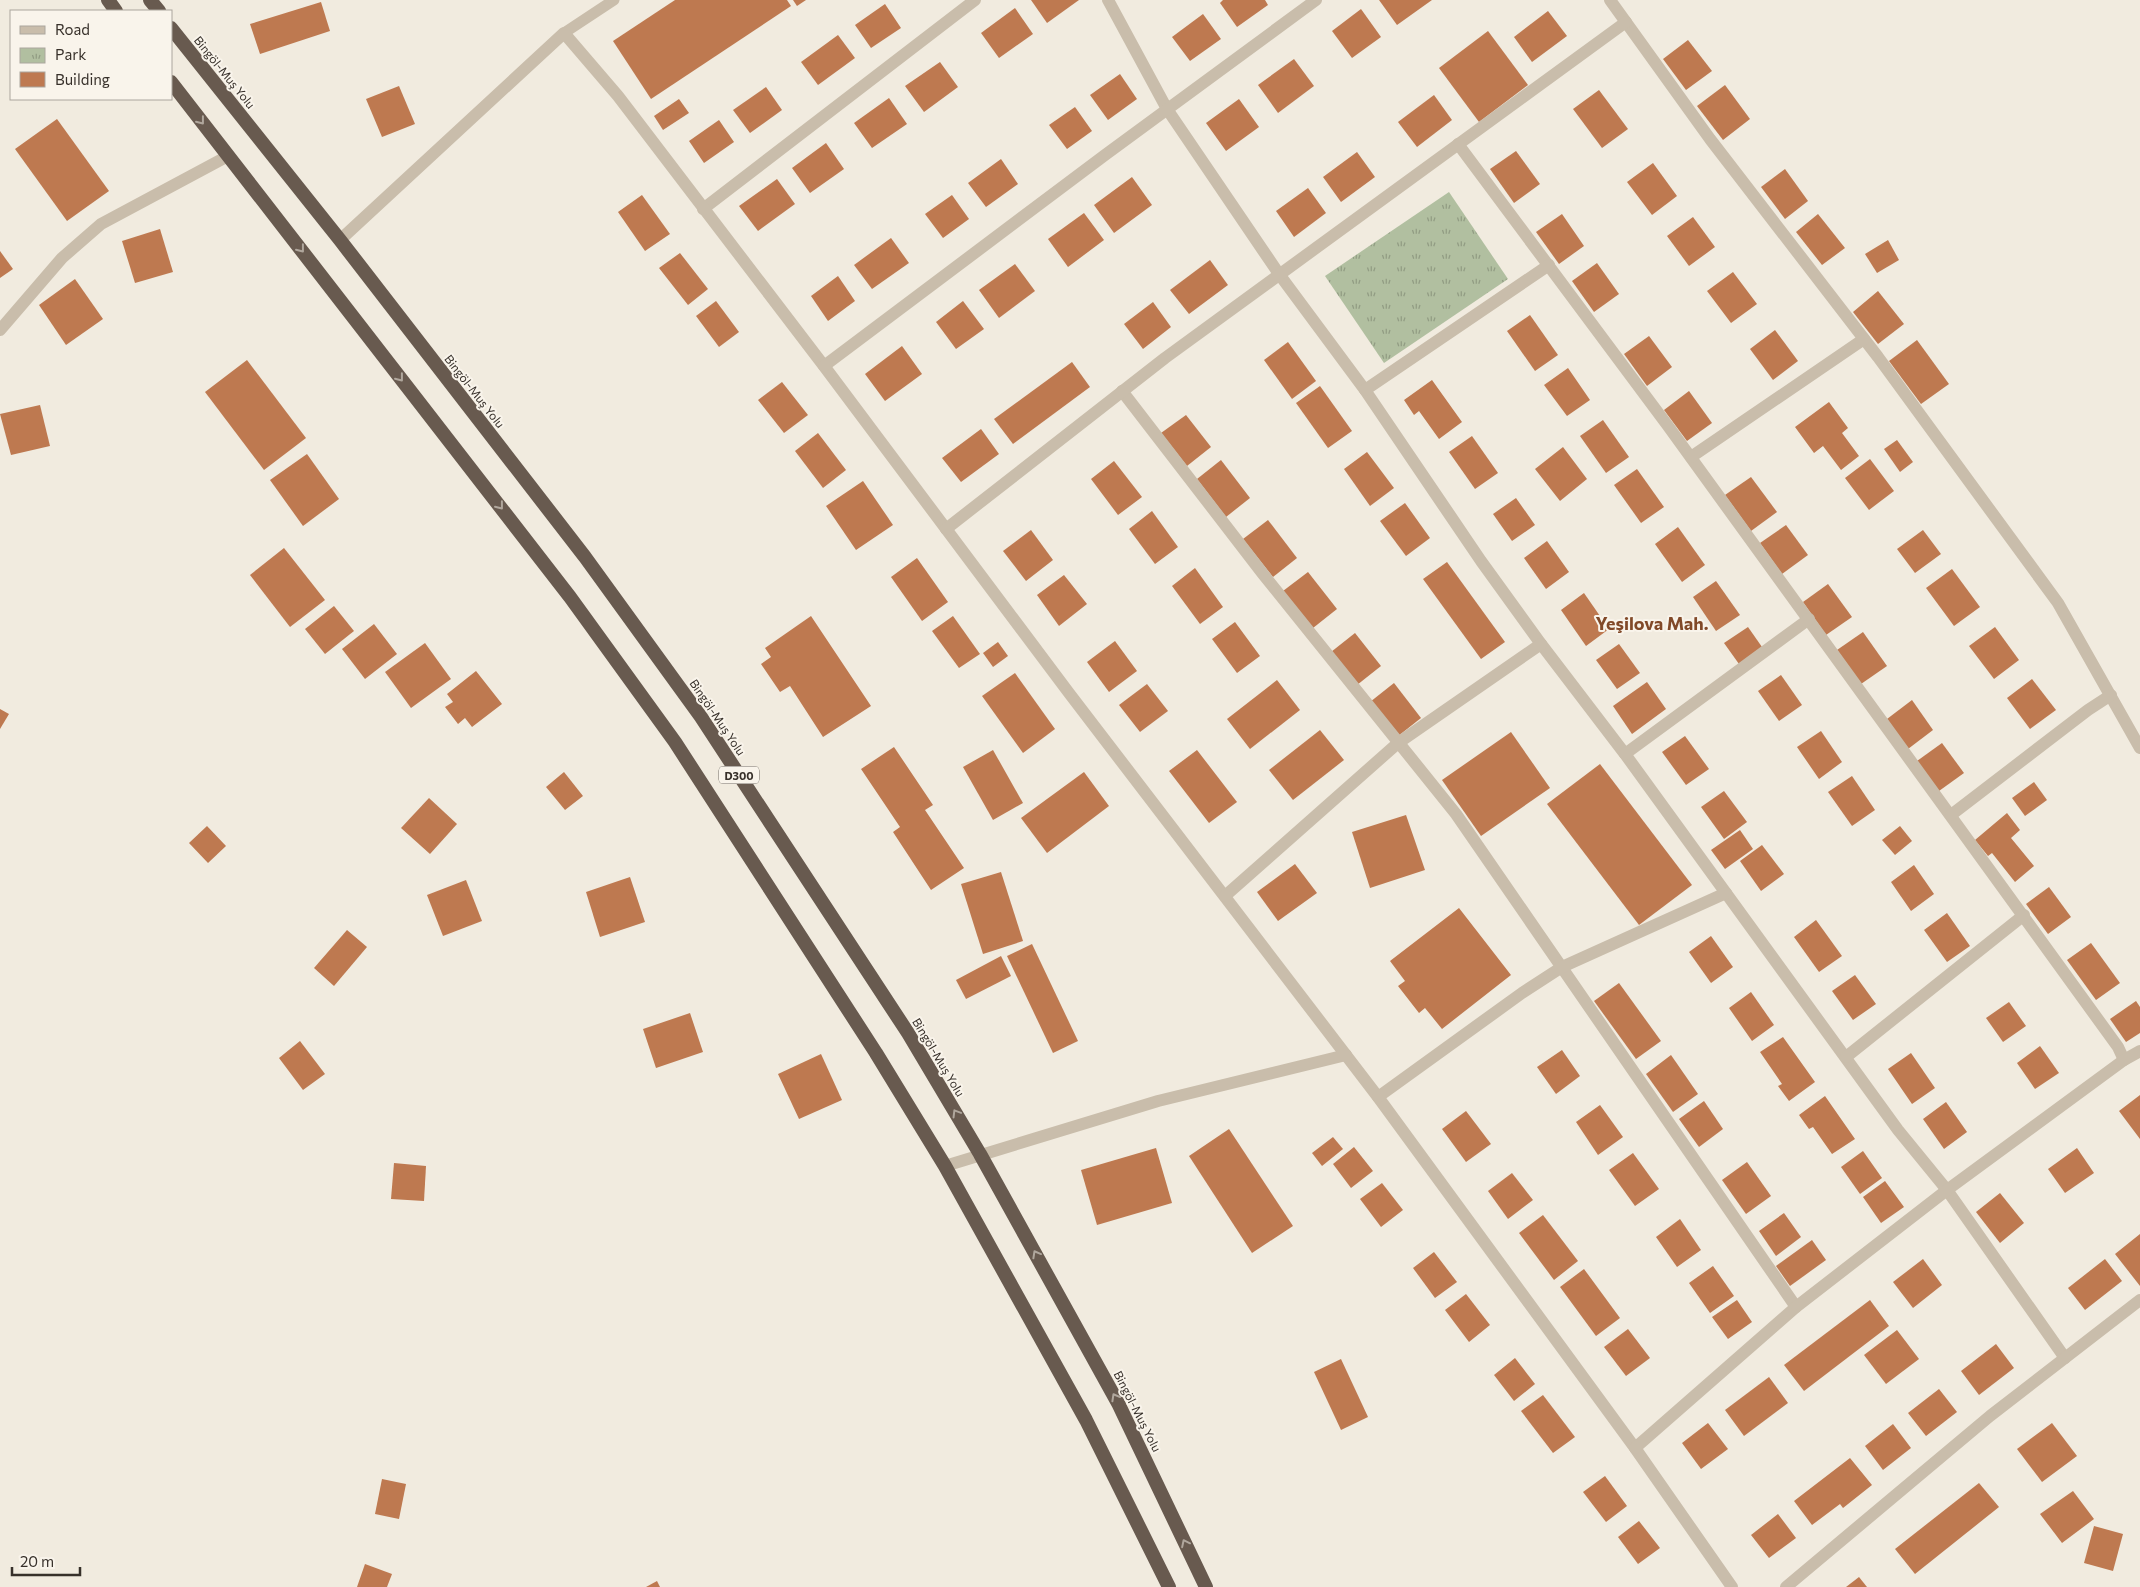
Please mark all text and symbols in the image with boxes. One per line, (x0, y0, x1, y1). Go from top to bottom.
legend (10, 10, 172, 100)
text: Road (55, 20, 90, 38)
street label: Bingöl-Muş Yolu (192, 33, 258, 111)
text: Park (55, 45, 86, 63)
text: Building (55, 70, 110, 88)
one-way arrow (195, 115, 204, 125)
one-way arrow (295, 243, 303, 252)
street label: Bingöl-Muş Yolu (442, 352, 508, 430)
one-way arrow (394, 372, 403, 382)
one-way arrow (494, 500, 502, 509)
district label: Yeşilova Mah. (1595, 612, 1709, 634)
street label: Bingöl-Muş Yolu (687, 676, 749, 758)
road number: D300 (719, 766, 759, 784)
street label: Bingöl-Muş Yolu (910, 1015, 968, 1099)
one-way arrow (952, 1110, 962, 1119)
one-way arrow (1032, 1251, 1042, 1260)
street label: Bingöl-Muş Yolu (1112, 1368, 1164, 1454)
one-way arrow (1111, 1393, 1121, 1402)
one-way arrow (1181, 1539, 1191, 1548)
scale bar (12, 1544, 80, 1576)
text: 20 m (20, 1552, 54, 1570)

